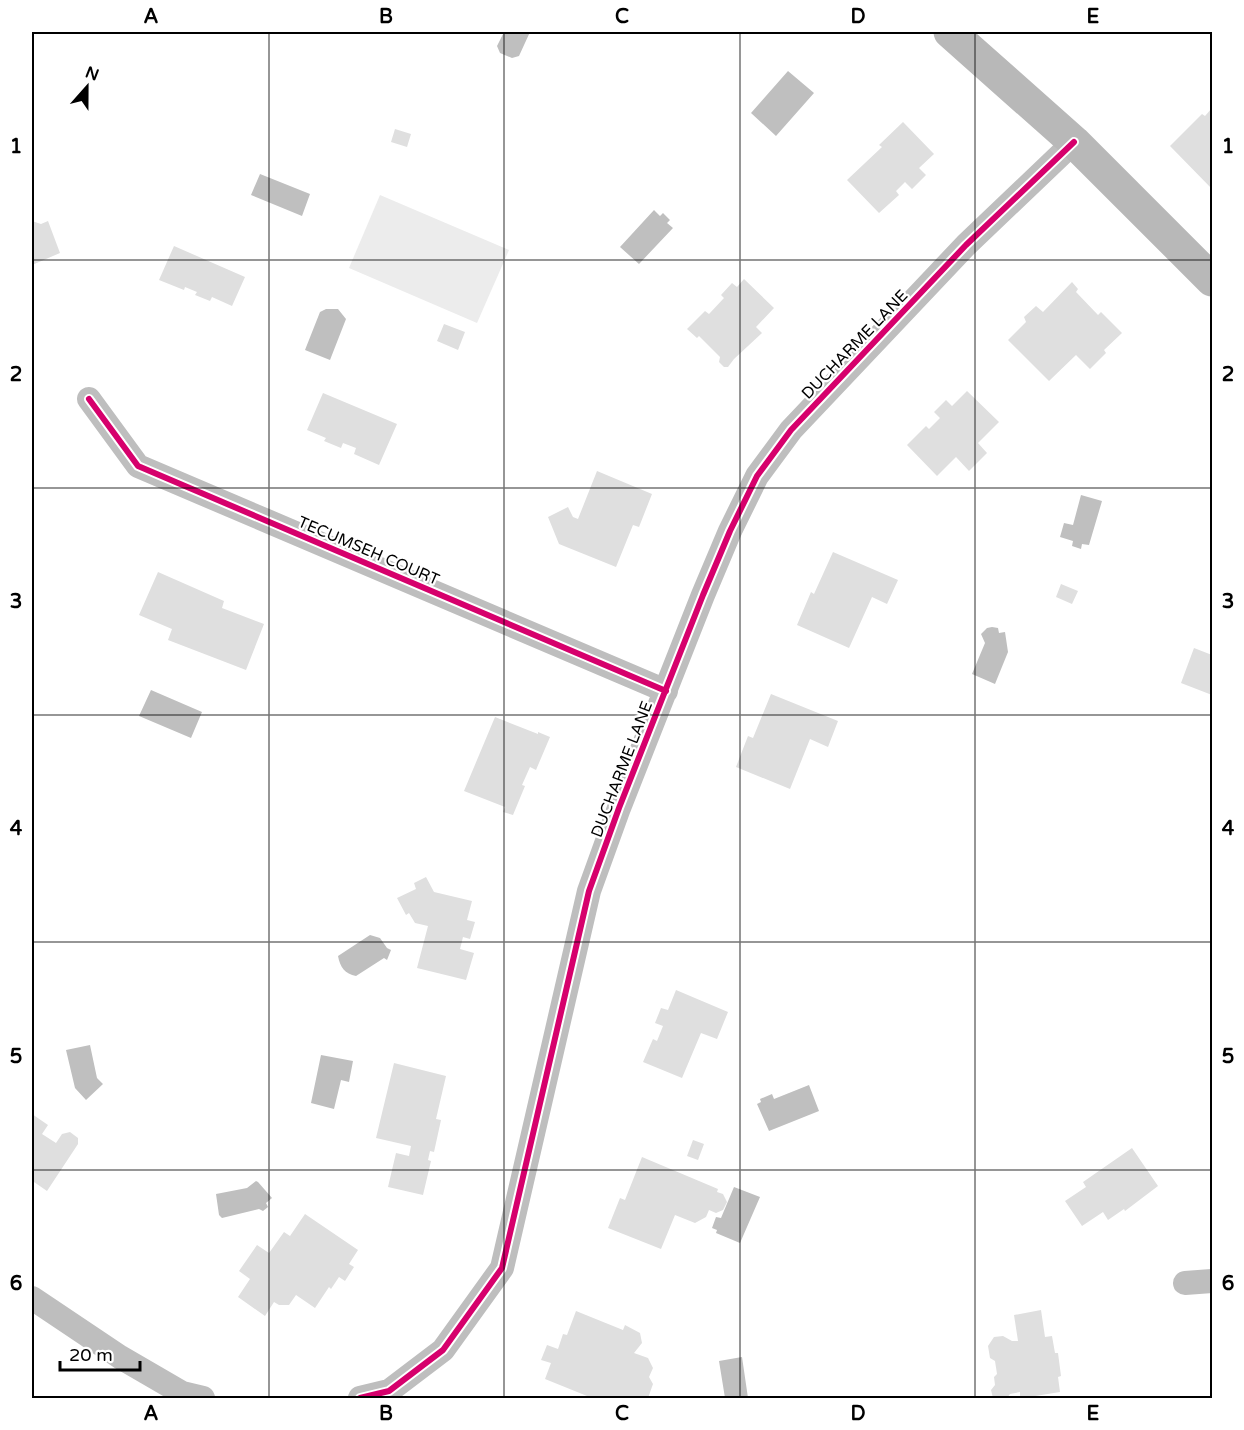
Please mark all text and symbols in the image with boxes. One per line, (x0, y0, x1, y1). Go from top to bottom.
text: A (144, 5, 159, 29)
text: B (379, 5, 393, 29)
text: C (615, 5, 629, 29)
text: D (850, 5, 866, 29)
text: E (1087, 5, 1100, 29)
north arrow (57, 57, 117, 117)
text: N (82, 62, 102, 86)
text: 1 (10, 135, 22, 159)
text: 1 (1222, 135, 1234, 159)
street label: DUCHARME LANE (797, 286, 912, 404)
text: 2 (10, 363, 22, 387)
text: 2 (1222, 363, 1234, 387)
street label: TECUMSEH COURT (295, 512, 443, 590)
text: 3 (10, 590, 22, 614)
text: 3 (1222, 590, 1234, 614)
street label: DUCHARME LANE (587, 698, 657, 840)
text: 4 (10, 817, 23, 841)
text: 4 (1222, 817, 1235, 841)
text: 5 (10, 1045, 22, 1069)
text: 5 (1222, 1045, 1234, 1069)
text: 6 (10, 1272, 22, 1296)
text: 6 (1222, 1272, 1234, 1296)
scale bar (60, 1334, 140, 1372)
text: 20 m (69, 1344, 113, 1366)
text: A (144, 1402, 159, 1426)
text: B (379, 1402, 393, 1426)
text: C (615, 1402, 629, 1426)
text: D (850, 1402, 866, 1426)
text: E (1087, 1402, 1100, 1426)

